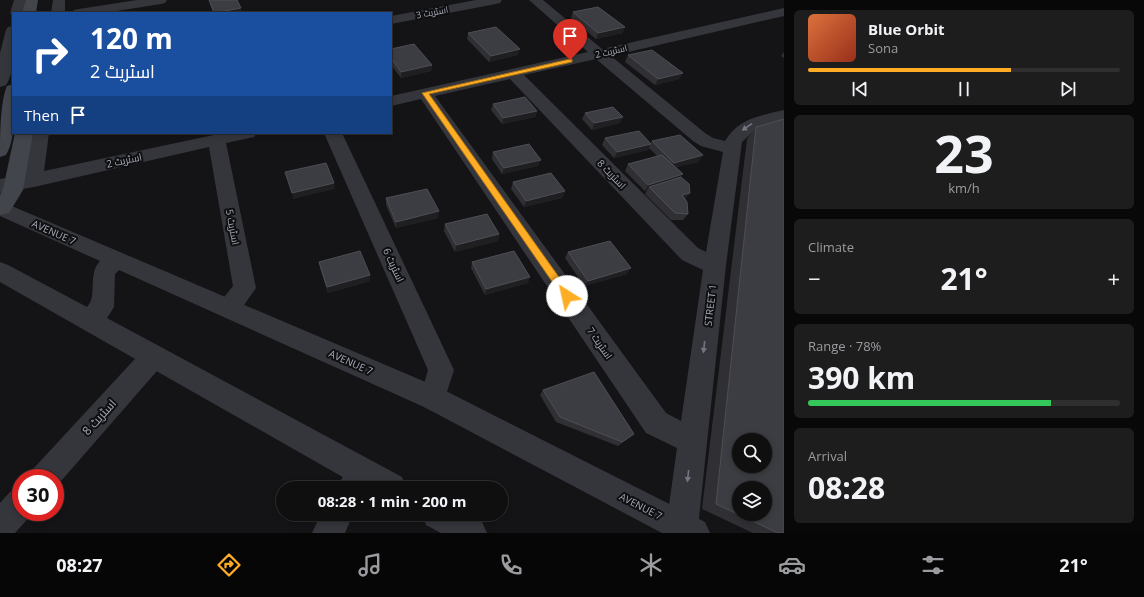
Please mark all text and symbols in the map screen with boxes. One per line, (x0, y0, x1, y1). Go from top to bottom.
street label: اسٹریٹ 3 (415, 3, 449, 21)
text: 120 m (90, 19, 173, 57)
pin (553, 19, 587, 60)
text: Blue Orbit (868, 19, 945, 39)
icon: arrive (559, 25, 581, 47)
icon: right (24, 28, 76, 80)
text: Sona (868, 39, 898, 57)
street label: اسٹریٹ 2 (594, 41, 628, 61)
text: اسٹریٹ 2 (90, 59, 155, 83)
icon: previous (849, 78, 871, 100)
icon: pause (953, 78, 975, 100)
icon: next (1057, 78, 1079, 100)
icon: arrive (67, 104, 89, 126)
text: Then (24, 105, 59, 125)
text: 23 (934, 117, 994, 188)
one-way arrow (742, 124, 753, 131)
street label: اسٹریٹ 2 (105, 149, 143, 171)
street label: اسٹریٹ 8 (594, 156, 630, 192)
text: km/h (948, 179, 980, 197)
street label: اسٹریٹ 5 (223, 208, 243, 246)
street label: AVENUE 7 (30, 216, 78, 248)
text: Climate (808, 238, 854, 256)
street label: اسٹریٹ 6 (380, 246, 408, 284)
text: 21° (940, 258, 988, 299)
text: − (808, 263, 821, 293)
text: + (1107, 263, 1120, 293)
position arrow (546, 275, 588, 317)
street label: STREET 1 (700, 283, 720, 327)
street label: اسٹریٹ 7 (584, 324, 616, 362)
text: Range · 78% (808, 337, 881, 355)
one-way arrow (701, 341, 707, 353)
street label: AVENUE 7 (327, 346, 375, 378)
text: 390 km (808, 357, 915, 398)
street label: اسٹریٹ 8 (78, 395, 120, 439)
map controls (732, 433, 772, 521)
button: search (732, 433, 772, 473)
text: Arrival (808, 447, 847, 465)
text: 08:28 (808, 467, 885, 508)
speed limit sign: 30 (12, 469, 64, 521)
one-way arrow (685, 470, 691, 482)
button: layers (732, 481, 772, 521)
street label: AVENUE 7 (617, 489, 665, 523)
text: 08:28 · 1 min · 200 m (318, 491, 466, 511)
icon: directions (215, 551, 243, 579)
icon: music (356, 551, 384, 579)
icon: phone (497, 551, 525, 579)
icon: climate (637, 551, 665, 579)
icon: car (778, 551, 806, 579)
icon: filters (919, 551, 947, 579)
text: 08:27 (56, 553, 103, 577)
text: 21° (1059, 553, 1088, 577)

